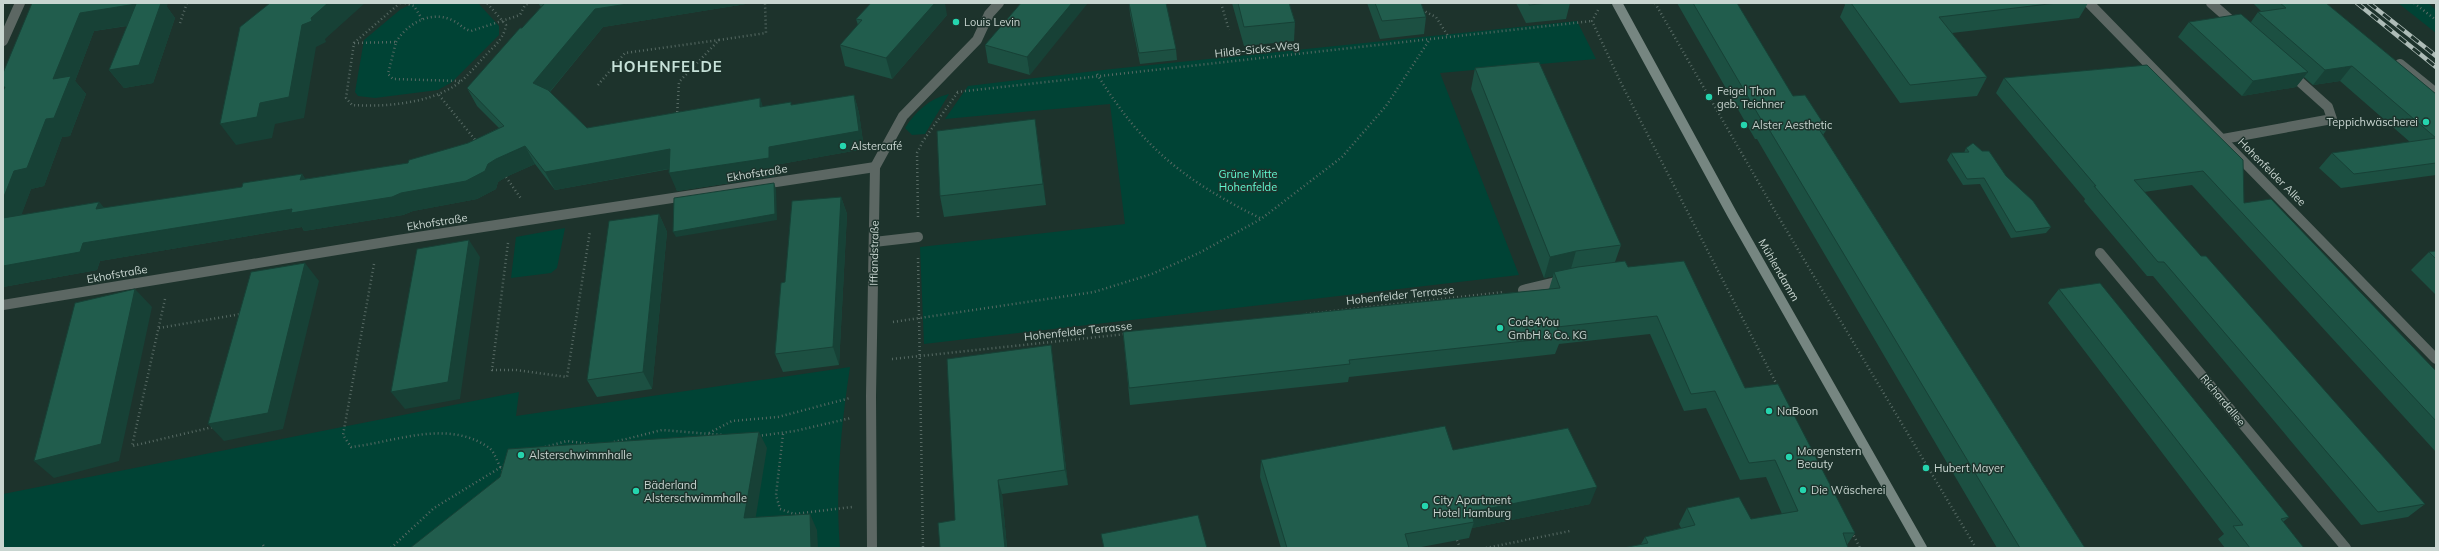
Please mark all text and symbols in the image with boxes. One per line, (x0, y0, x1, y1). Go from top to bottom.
place label: Louis Levin (964, 15, 1020, 29)
marker: Louis Levin (951, 17, 961, 27)
street label: Hilde-Sicks-Weg (1214, 38, 1300, 60)
district label: HOHENFELDE (611, 57, 723, 76)
place label: Feigel Thon geb. Teichner (1717, 84, 1784, 111)
marker: Feigel Thon geb. Teichner (1704, 92, 1714, 102)
place label: Teppichwäscherei (2327, 115, 2418, 129)
marker: Teppichwäscherei (2421, 117, 2431, 127)
place label: Alster Aesthetic (1752, 118, 1833, 132)
marker: Alster Aesthetic (1739, 120, 1749, 130)
street label: Hohenfelder Allee (2235, 135, 2309, 209)
place label: Alstercafé (851, 139, 902, 153)
marker: Alstercafé (838, 141, 848, 151)
street label: Ekhofstraße (726, 161, 788, 185)
park label: Grüne Mitte Hohenfelde (1218, 167, 1278, 194)
street label: Ekhofstraße (406, 210, 468, 234)
street label: Ifflandstraße (866, 220, 882, 286)
street label: Mühlendamm (1755, 236, 1803, 304)
street label: Ekhofstraße (86, 262, 148, 286)
street label: Hohenfelder Terrasse (1345, 282, 1455, 308)
place label: Code4You GmbH & Co. KG (1508, 315, 1587, 342)
street label: Hohenfelder Terrasse (1023, 318, 1133, 344)
marker: Code4You GmbH & Co. KG (1495, 323, 1505, 333)
street label: Richardallee (2197, 371, 2249, 429)
place label: NaBoon (1777, 404, 1818, 418)
marker: NaBoon (1764, 406, 1774, 416)
place label: Morgenstern Beauty (1797, 444, 1861, 471)
place label: Alsterschwimmhalle (529, 448, 632, 462)
marker: Alsterschwimmhalle (516, 450, 526, 460)
marker: Morgenstern Beauty (1784, 452, 1794, 462)
place label: Hubert Mayer (1934, 461, 2004, 475)
marker: Hubert Mayer (1921, 463, 1931, 473)
place label: Bäderland Alsterschwimmhalle (644, 478, 747, 505)
place label: Die Wäscherei (1811, 483, 1885, 497)
marker: Die Wäscherei (1798, 485, 1808, 495)
marker: Bäderland Alsterschwimmhalle (631, 486, 641, 496)
place label: City Apartment Hotel Hamburg (1433, 493, 1511, 520)
marker: City Apartment Hotel Hamburg (1420, 501, 1430, 511)

